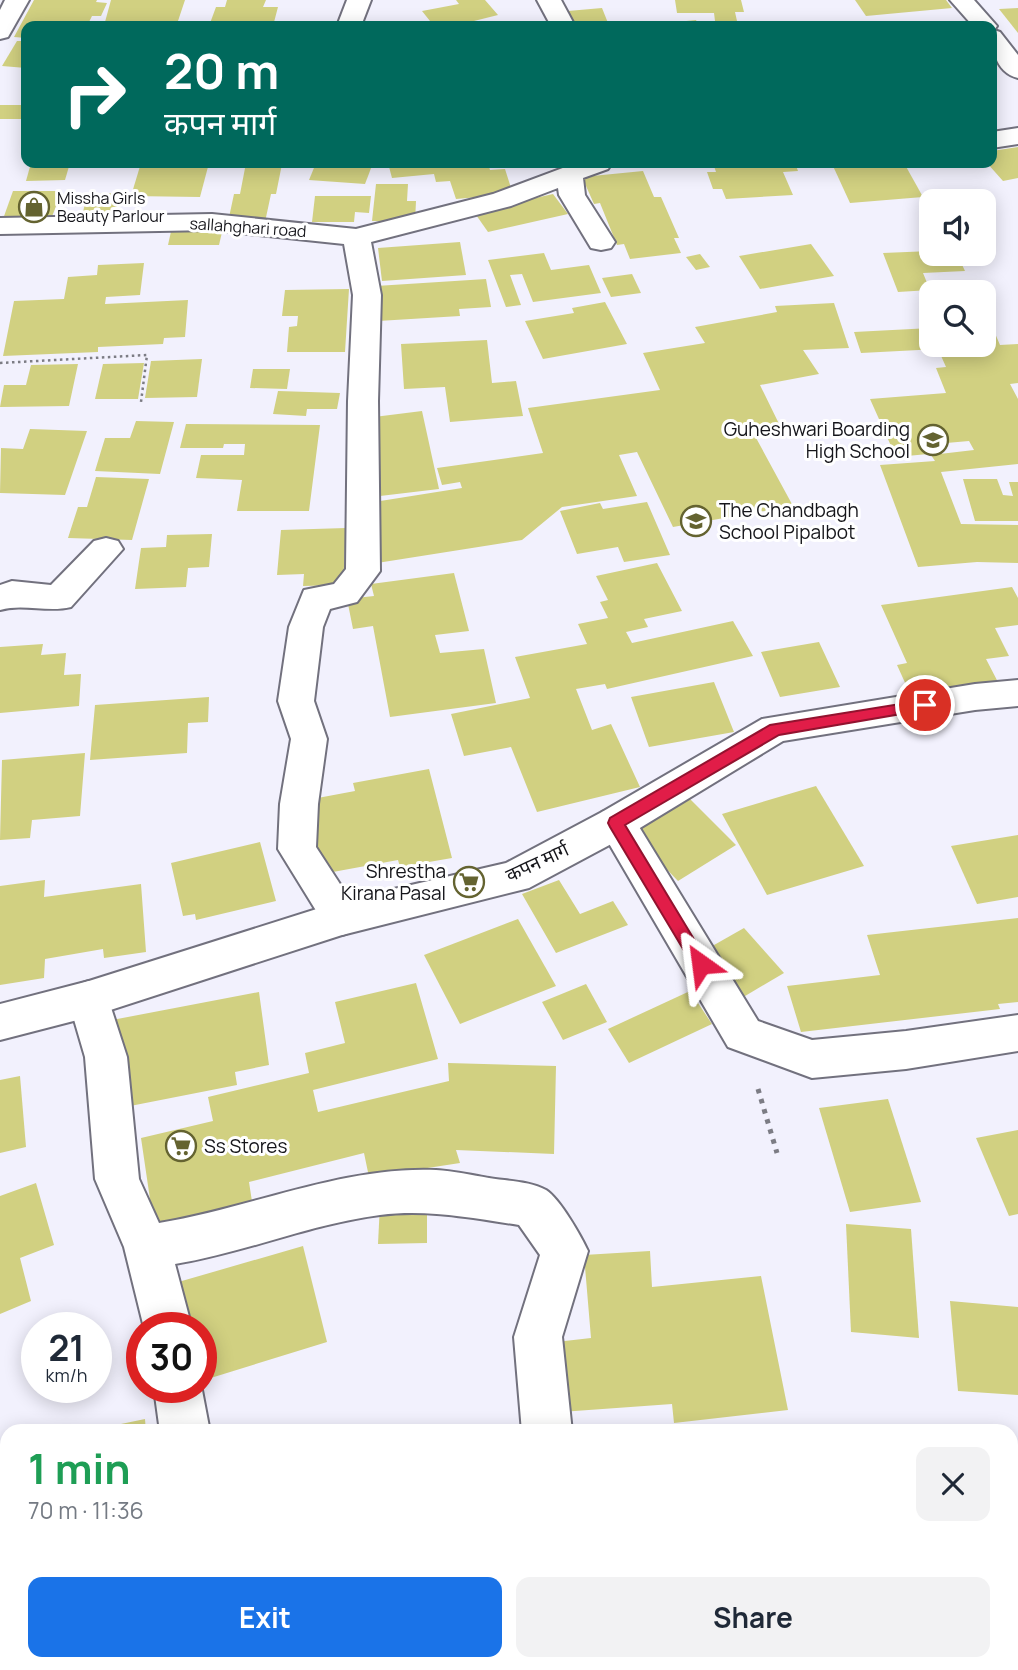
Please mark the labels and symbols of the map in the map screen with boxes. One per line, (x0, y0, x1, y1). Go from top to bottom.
place label: Missha Girls Beauty Parlour (57, 187, 165, 227)
shop icon: Missha Girls Beauty Parlour (17, 190, 51, 224)
street label: sallahghari road (189, 212, 307, 242)
place label: Guheshwari Boarding High School (724, 416, 910, 464)
school or university icon: Guheshwari Boarding High School (916, 423, 950, 457)
place label: The Chandbagh School Pipalbot (719, 497, 859, 545)
school or university icon: The Chandbagh School Pipalbot (679, 504, 713, 538)
pin (895, 675, 955, 735)
street label: कपन मार्ग (501, 836, 574, 888)
place label: Shrestha Kirana Pasal (341, 858, 446, 906)
supermarket icon: Shrestha Kirana Pasal (452, 865, 486, 899)
position arrow (664, 927, 738, 1001)
supermarket icon: Ss Stores (164, 1129, 198, 1163)
place label: Ss Stores (204, 1133, 287, 1159)
speed limit sign: 30 (126, 1312, 217, 1403)

